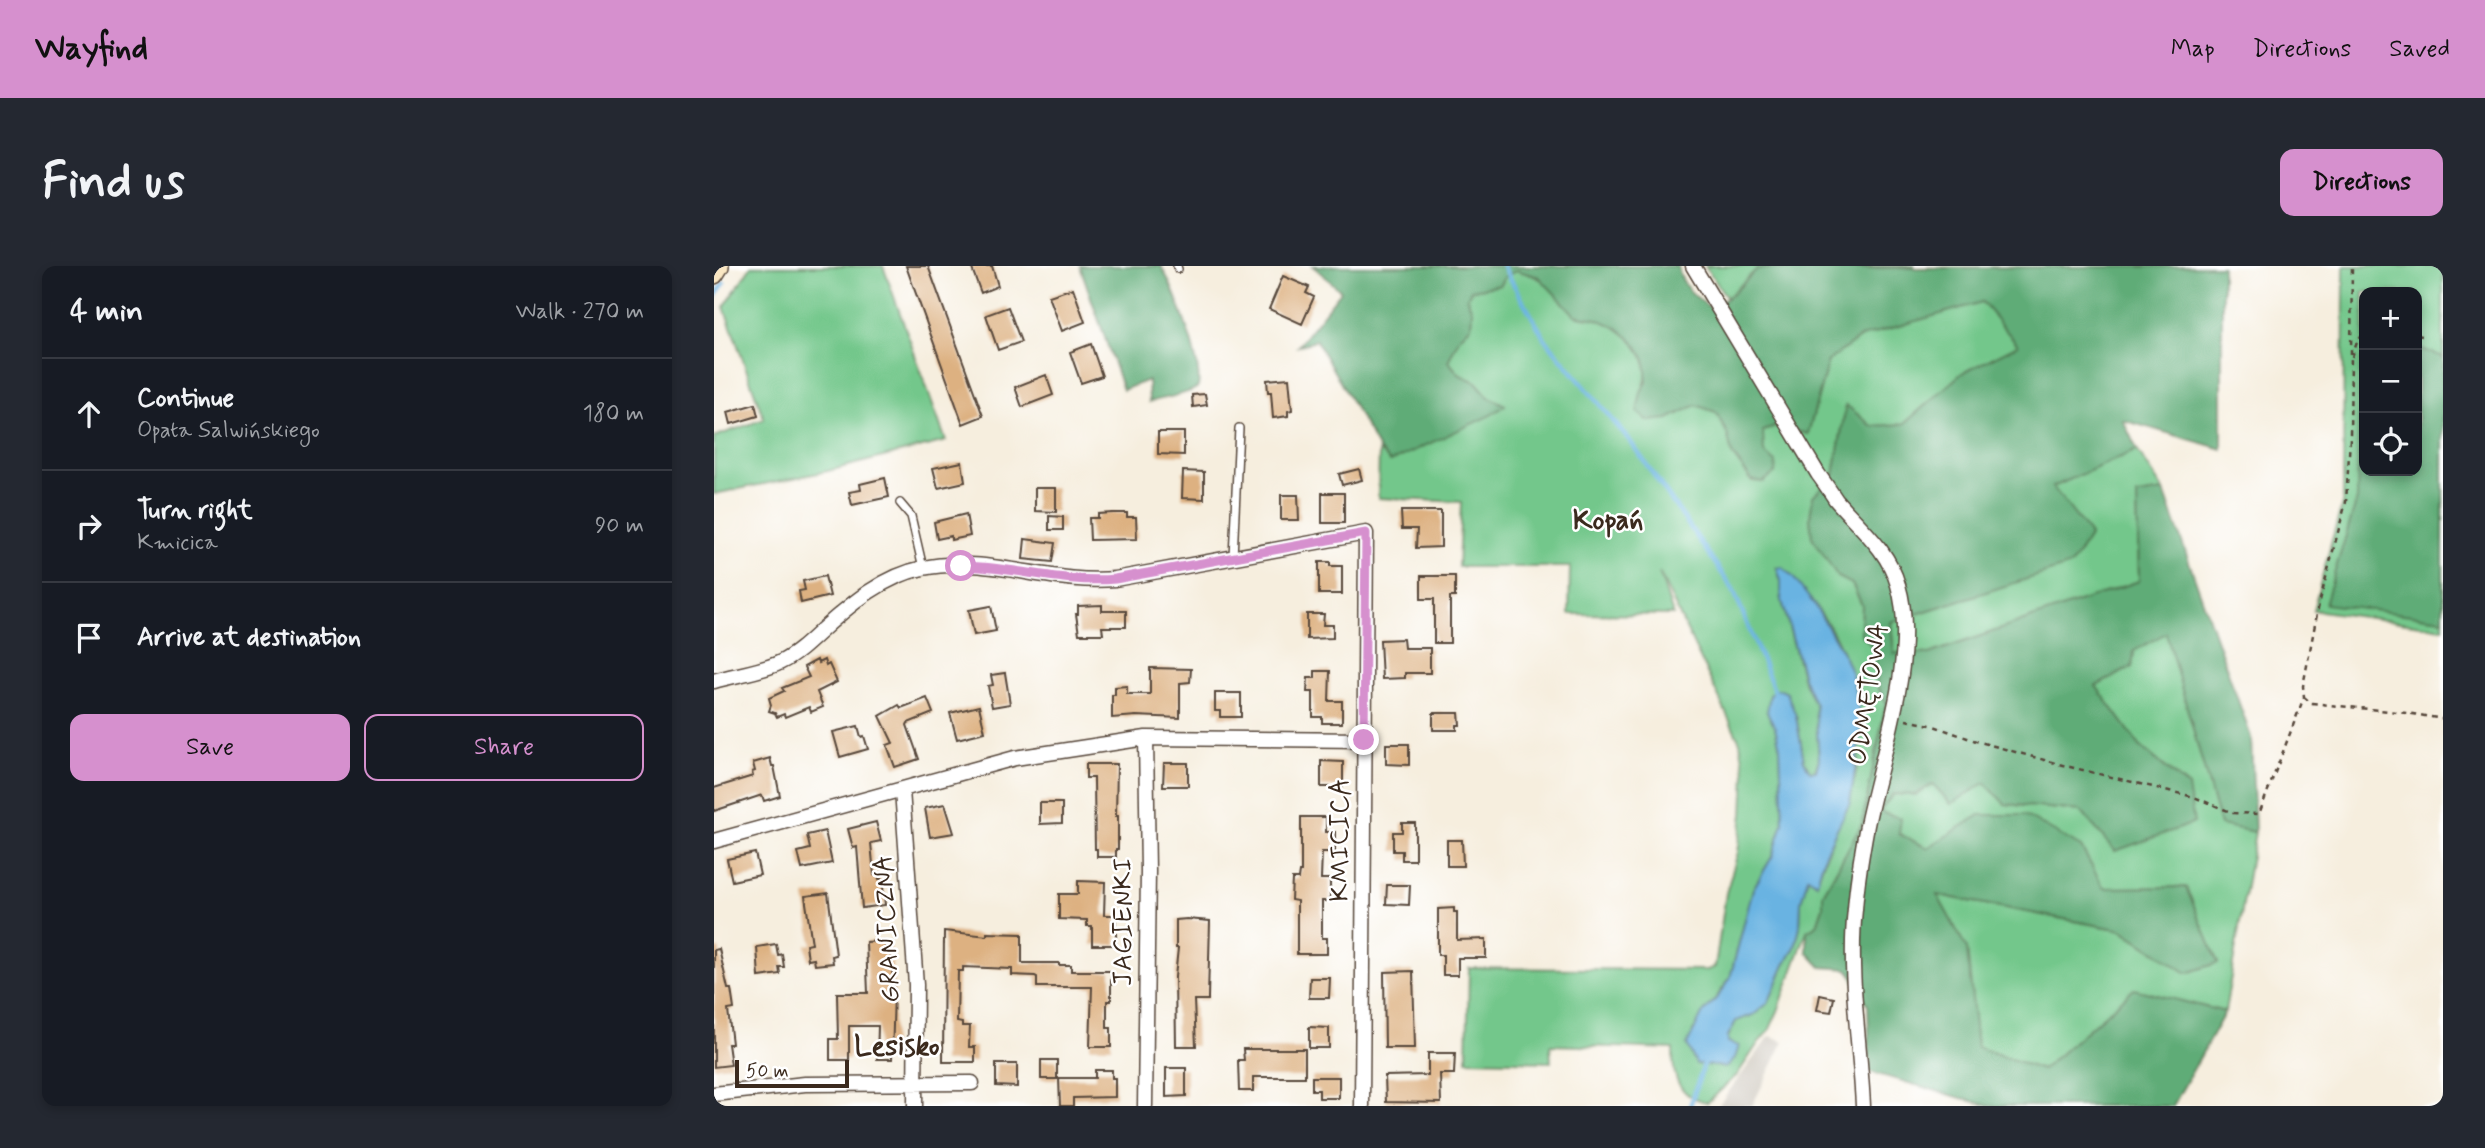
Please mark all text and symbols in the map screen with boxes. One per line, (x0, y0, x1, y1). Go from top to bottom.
text: Wayfind (35, 27, 148, 71)
text: Map (2171, 34, 2215, 65)
text: Directions (2253, 34, 2351, 65)
text: Saved (2389, 34, 2450, 65)
button: Directions (2280, 149, 2443, 216)
text: Find us (42, 150, 185, 215)
map controls (2359, 287, 2422, 476)
button: + (2359, 287, 2422, 350)
text: 4 min (70, 292, 143, 331)
text: Walk · 270 m (515, 297, 644, 327)
button: − (2359, 350, 2422, 413)
text: Continue (137, 382, 234, 416)
icon: ahead (70, 395, 108, 433)
text: 180 m (583, 399, 644, 429)
button: locate (2359, 413, 2422, 476)
text: Opata Salwińskiego (137, 416, 320, 446)
text: Turn right (137, 494, 253, 528)
district label: Kopań (1573, 503, 1643, 540)
icon: right (70, 507, 108, 545)
text: 90 m (595, 511, 644, 541)
text: Kmicica (137, 528, 218, 558)
route start (945, 550, 976, 581)
icon: arrive (70, 619, 108, 657)
text: Arrive at destination (137, 621, 361, 655)
street label: ODMĘTOWA (1841, 621, 1897, 768)
button: Save (70, 714, 350, 781)
button: Share (364, 714, 644, 781)
route end (1348, 724, 1379, 755)
street label: KMICICA (1324, 778, 1358, 902)
street label: GRANICZNA (867, 854, 909, 1004)
street label: JAGIENKI (1107, 858, 1141, 986)
district label: Lesisko (854, 1029, 940, 1066)
scale bar (735, 1057, 849, 1089)
text: 50 m (746, 1059, 789, 1084)

